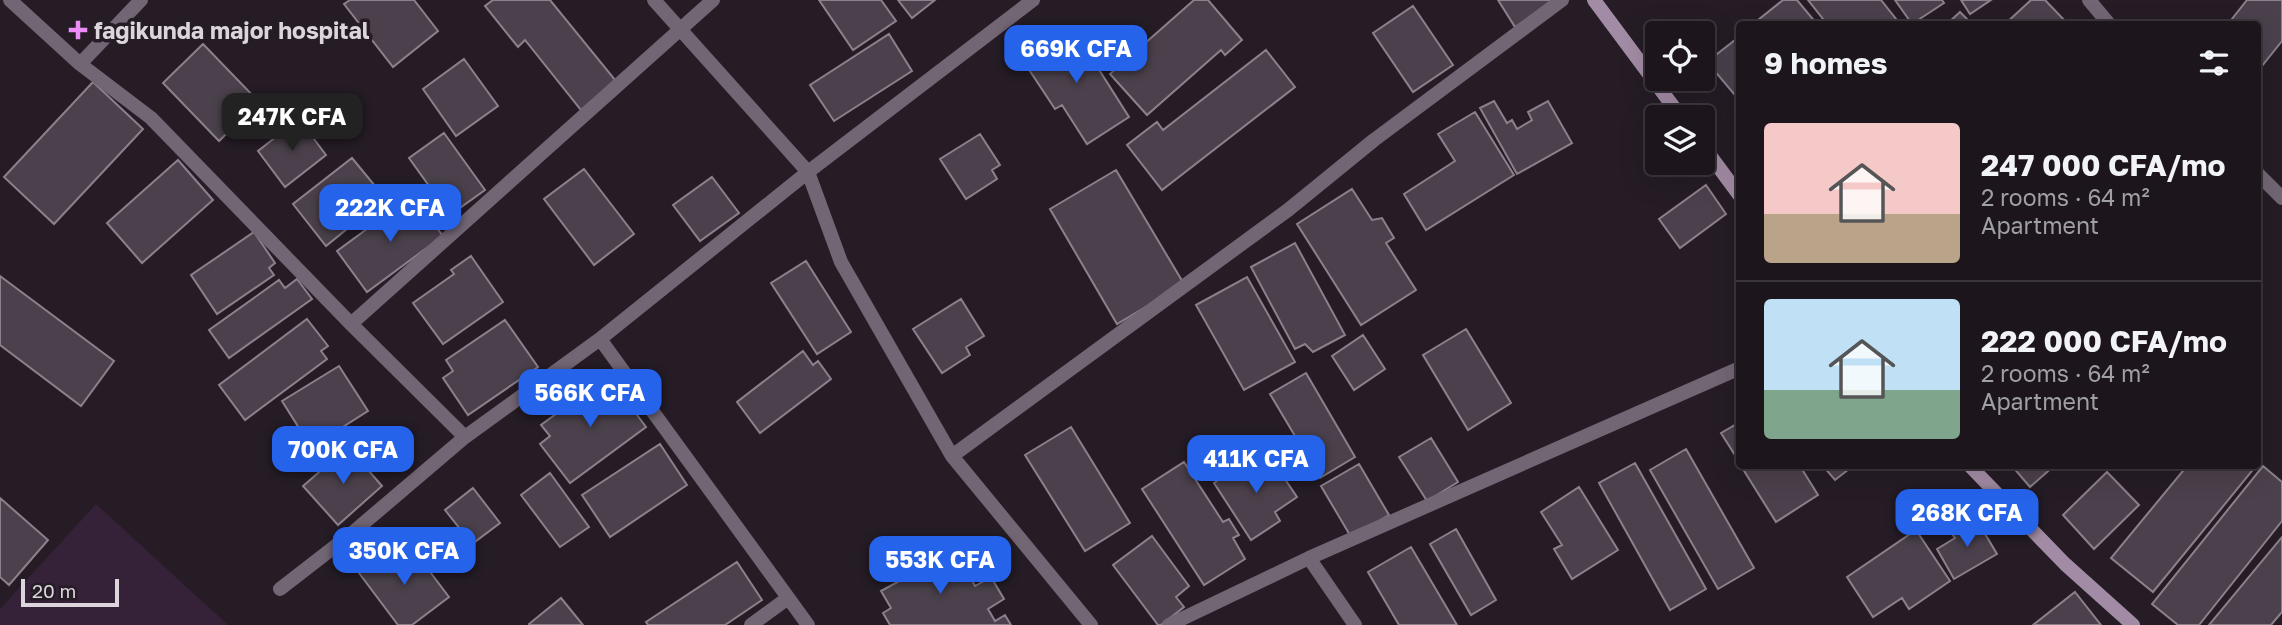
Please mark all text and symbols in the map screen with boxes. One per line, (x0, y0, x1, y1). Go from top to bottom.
place label: fagikunda major hospital (94, 16, 370, 44)
marker: fagikunda major hospital (68, 20, 88, 40)
map controls (1645, 21, 1715, 175)
button: locate (1645, 21, 1715, 91)
pin: 669K CFA (1004, 25, 1148, 85)
text: 669K CFA (1020, 34, 1132, 62)
icon: filters (2195, 44, 2233, 82)
text: 9 homes (1764, 45, 1887, 81)
pin: 247K CFA (220, 94, 364, 153)
text: 247K CFA (238, 102, 346, 130)
button: layers (1645, 105, 1715, 175)
text: 247 000 CFA/mo (1981, 147, 2226, 183)
icon: home (1820, 151, 1904, 235)
text: 2 rooms · 64 m² (1981, 183, 2150, 211)
pin: 222K CFA (318, 184, 462, 244)
text: 222K CFA (335, 193, 445, 221)
text: Apartment (1981, 211, 2099, 239)
text: 222 000 CFA/mo (1981, 323, 2227, 359)
icon: home (1820, 327, 1904, 411)
text: 2 rooms · 64 m² (1981, 359, 2150, 387)
pin: 566K CFA (518, 370, 662, 429)
text: 566K CFA (535, 378, 645, 406)
text: Apartment (1981, 387, 2099, 415)
pin: 700K CFA (271, 426, 415, 486)
text: 700K CFA (288, 435, 398, 463)
pin: 411K CFA (1184, 435, 1328, 495)
text: 411K CFA (1203, 444, 1309, 472)
pin: 268K CFA (1895, 490, 2039, 549)
text: 268K CFA (1912, 498, 2022, 526)
pin: 350K CFA (332, 528, 476, 587)
text: 350K CFA (349, 536, 459, 564)
pin: 553K CFA (868, 536, 1012, 596)
text: 553K CFA (885, 545, 995, 573)
scale bar (21, 576, 119, 608)
text: 20 m (32, 579, 76, 602)

